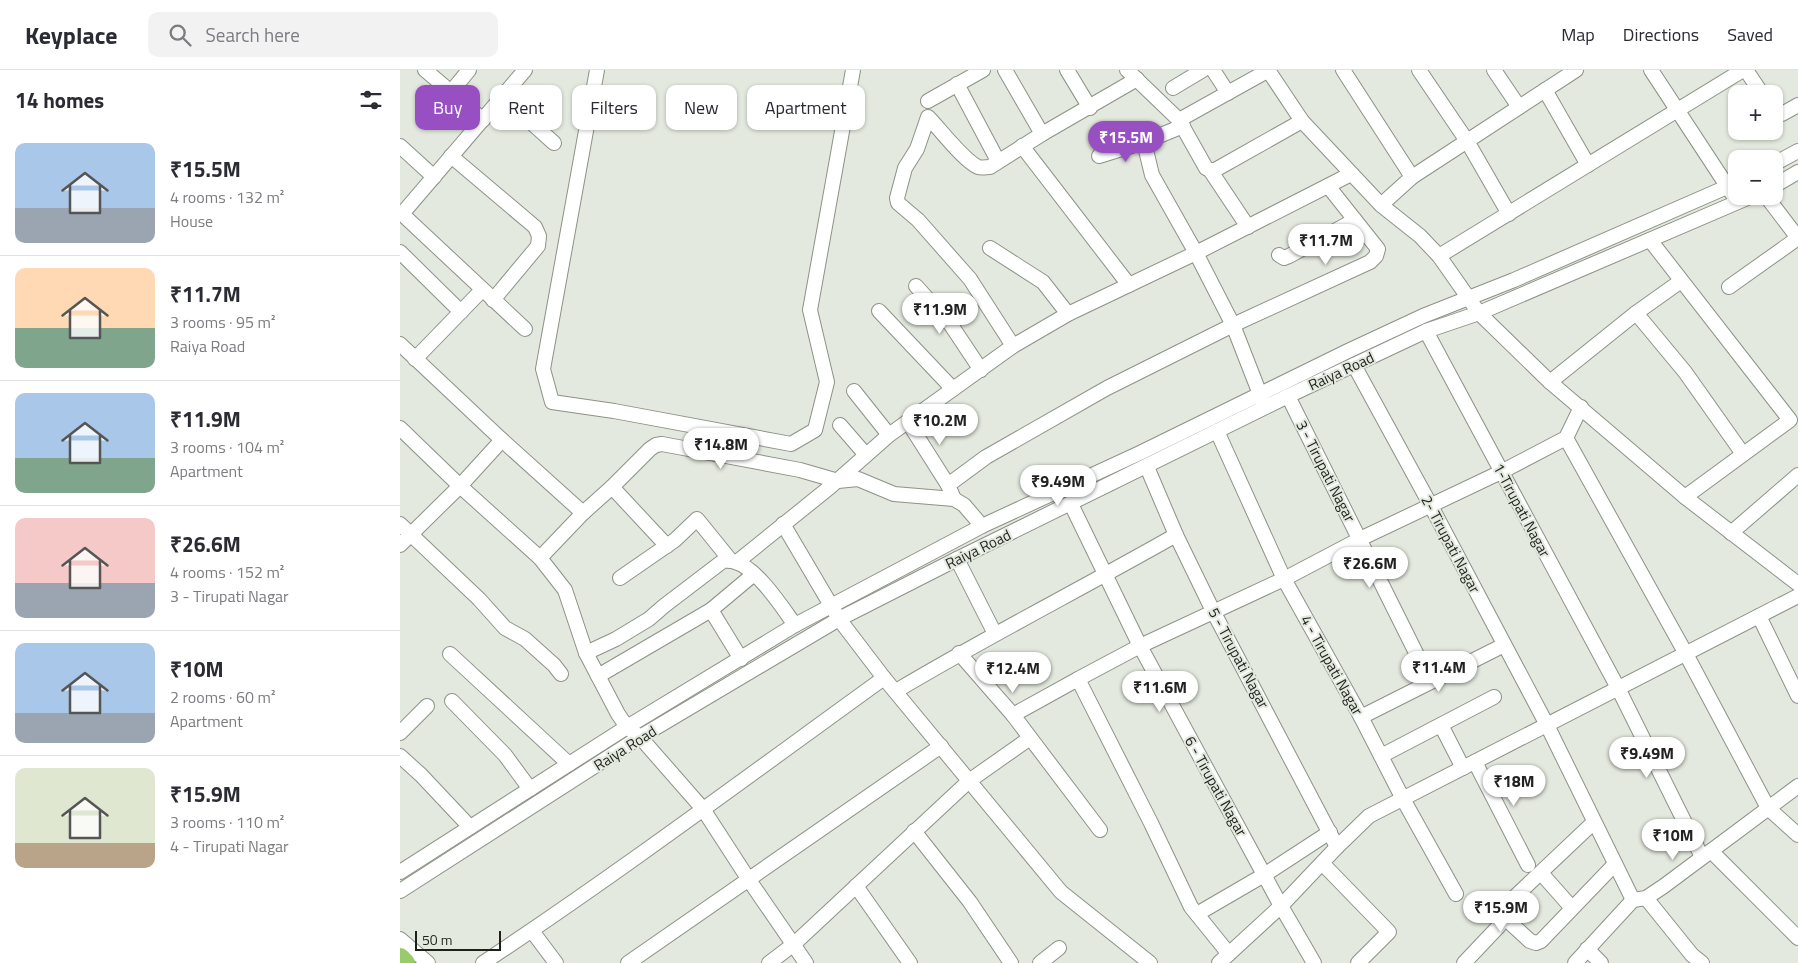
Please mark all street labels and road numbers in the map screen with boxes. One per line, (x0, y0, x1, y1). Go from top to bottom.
street label: Raiya Road (1304, 346, 1378, 396)
street label: 3 - Tirupati Nagar (1291, 416, 1361, 526)
street label: 1-Tirupati Nagar (1488, 459, 1556, 561)
street label: 2- Tirupati Nagar (1416, 491, 1486, 597)
street label: Raiya Road (941, 523, 1015, 575)
street label: 5 - Tirupati Nagar (1203, 603, 1275, 713)
street label: 4 - Tirupati Nagar (1295, 611, 1369, 719)
street label: Raiya Road (589, 720, 661, 776)
street label: 6 - Tirupati Nagar (1179, 732, 1253, 840)

